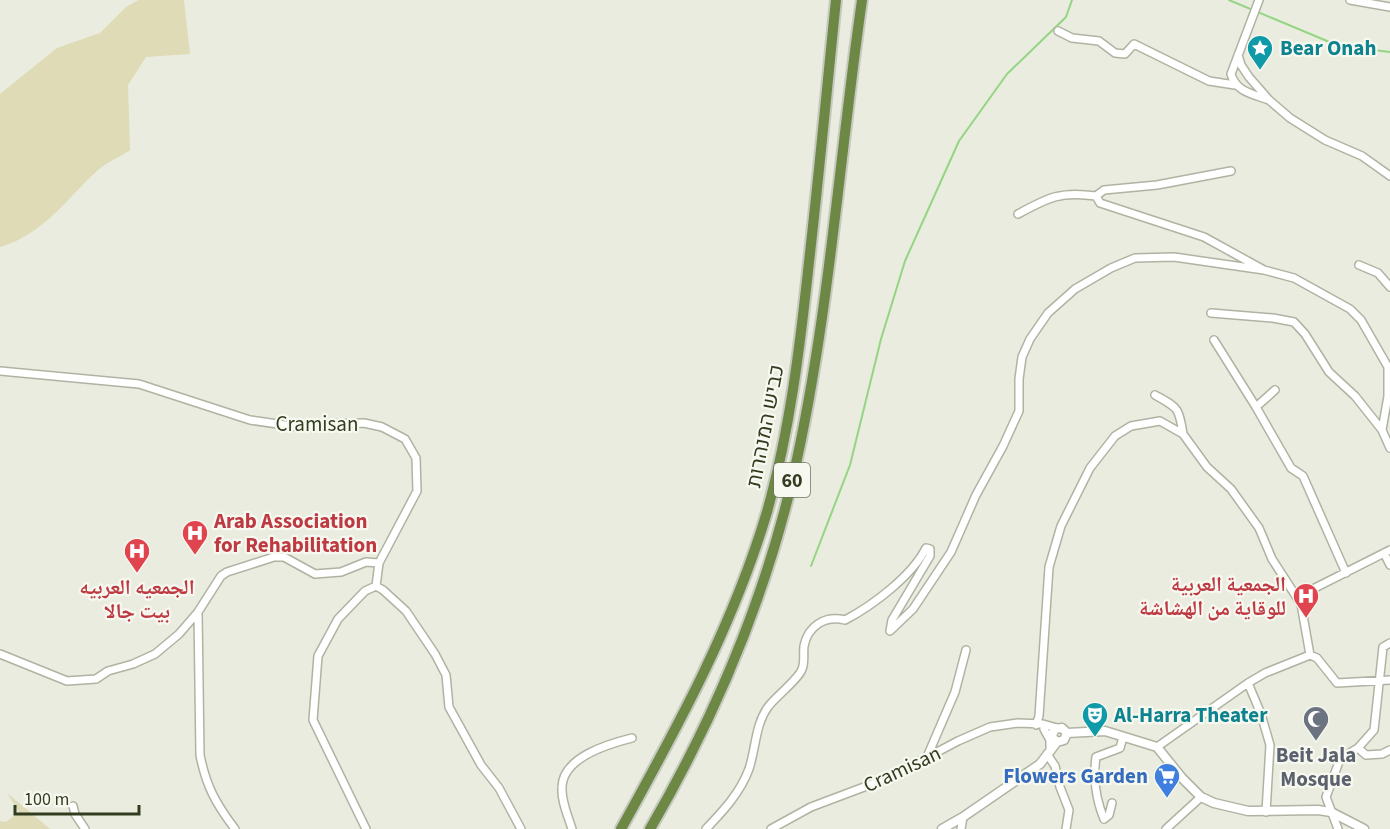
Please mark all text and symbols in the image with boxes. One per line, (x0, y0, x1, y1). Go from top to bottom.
place icon: Bear Onah (1245, 33, 1275, 71)
place label: Bear Onah (1280, 33, 1376, 63)
street label: כביש המנהרות (738, 362, 792, 490)
street label: Cramisan (276, 409, 358, 439)
road number: 60 (774, 463, 810, 497)
place label: Arab Association for Rehabilitation (213, 506, 377, 560)
hospital icon: Arab Association for Rehabilitation (180, 518, 210, 556)
hospital icon: الجمعيه العربيه بيت جالا (122, 536, 152, 574)
place label: الجمعية العربية للوقاية من الهشاشة (1139, 569, 1286, 623)
place label: الجمعيه العربيه بيت جالا (79, 572, 195, 626)
hospital icon: الجمعية العربية للوقاية من الهشاشة (1291, 581, 1321, 619)
theatre icon: Al-Harra Theater (1080, 700, 1110, 738)
place label: Al-Harra Theater (1113, 700, 1268, 730)
mosque icon: Beit Jala Mosque (1301, 704, 1331, 742)
street label: Cramisan (858, 738, 946, 800)
place label: Beit Jala Mosque (1276, 740, 1356, 794)
place label: Flowers Garden (1003, 761, 1148, 791)
supermarket icon: Flowers Garden (1152, 761, 1182, 799)
scale bar (15, 778, 140, 816)
text: 100 m (24, 787, 69, 812)

